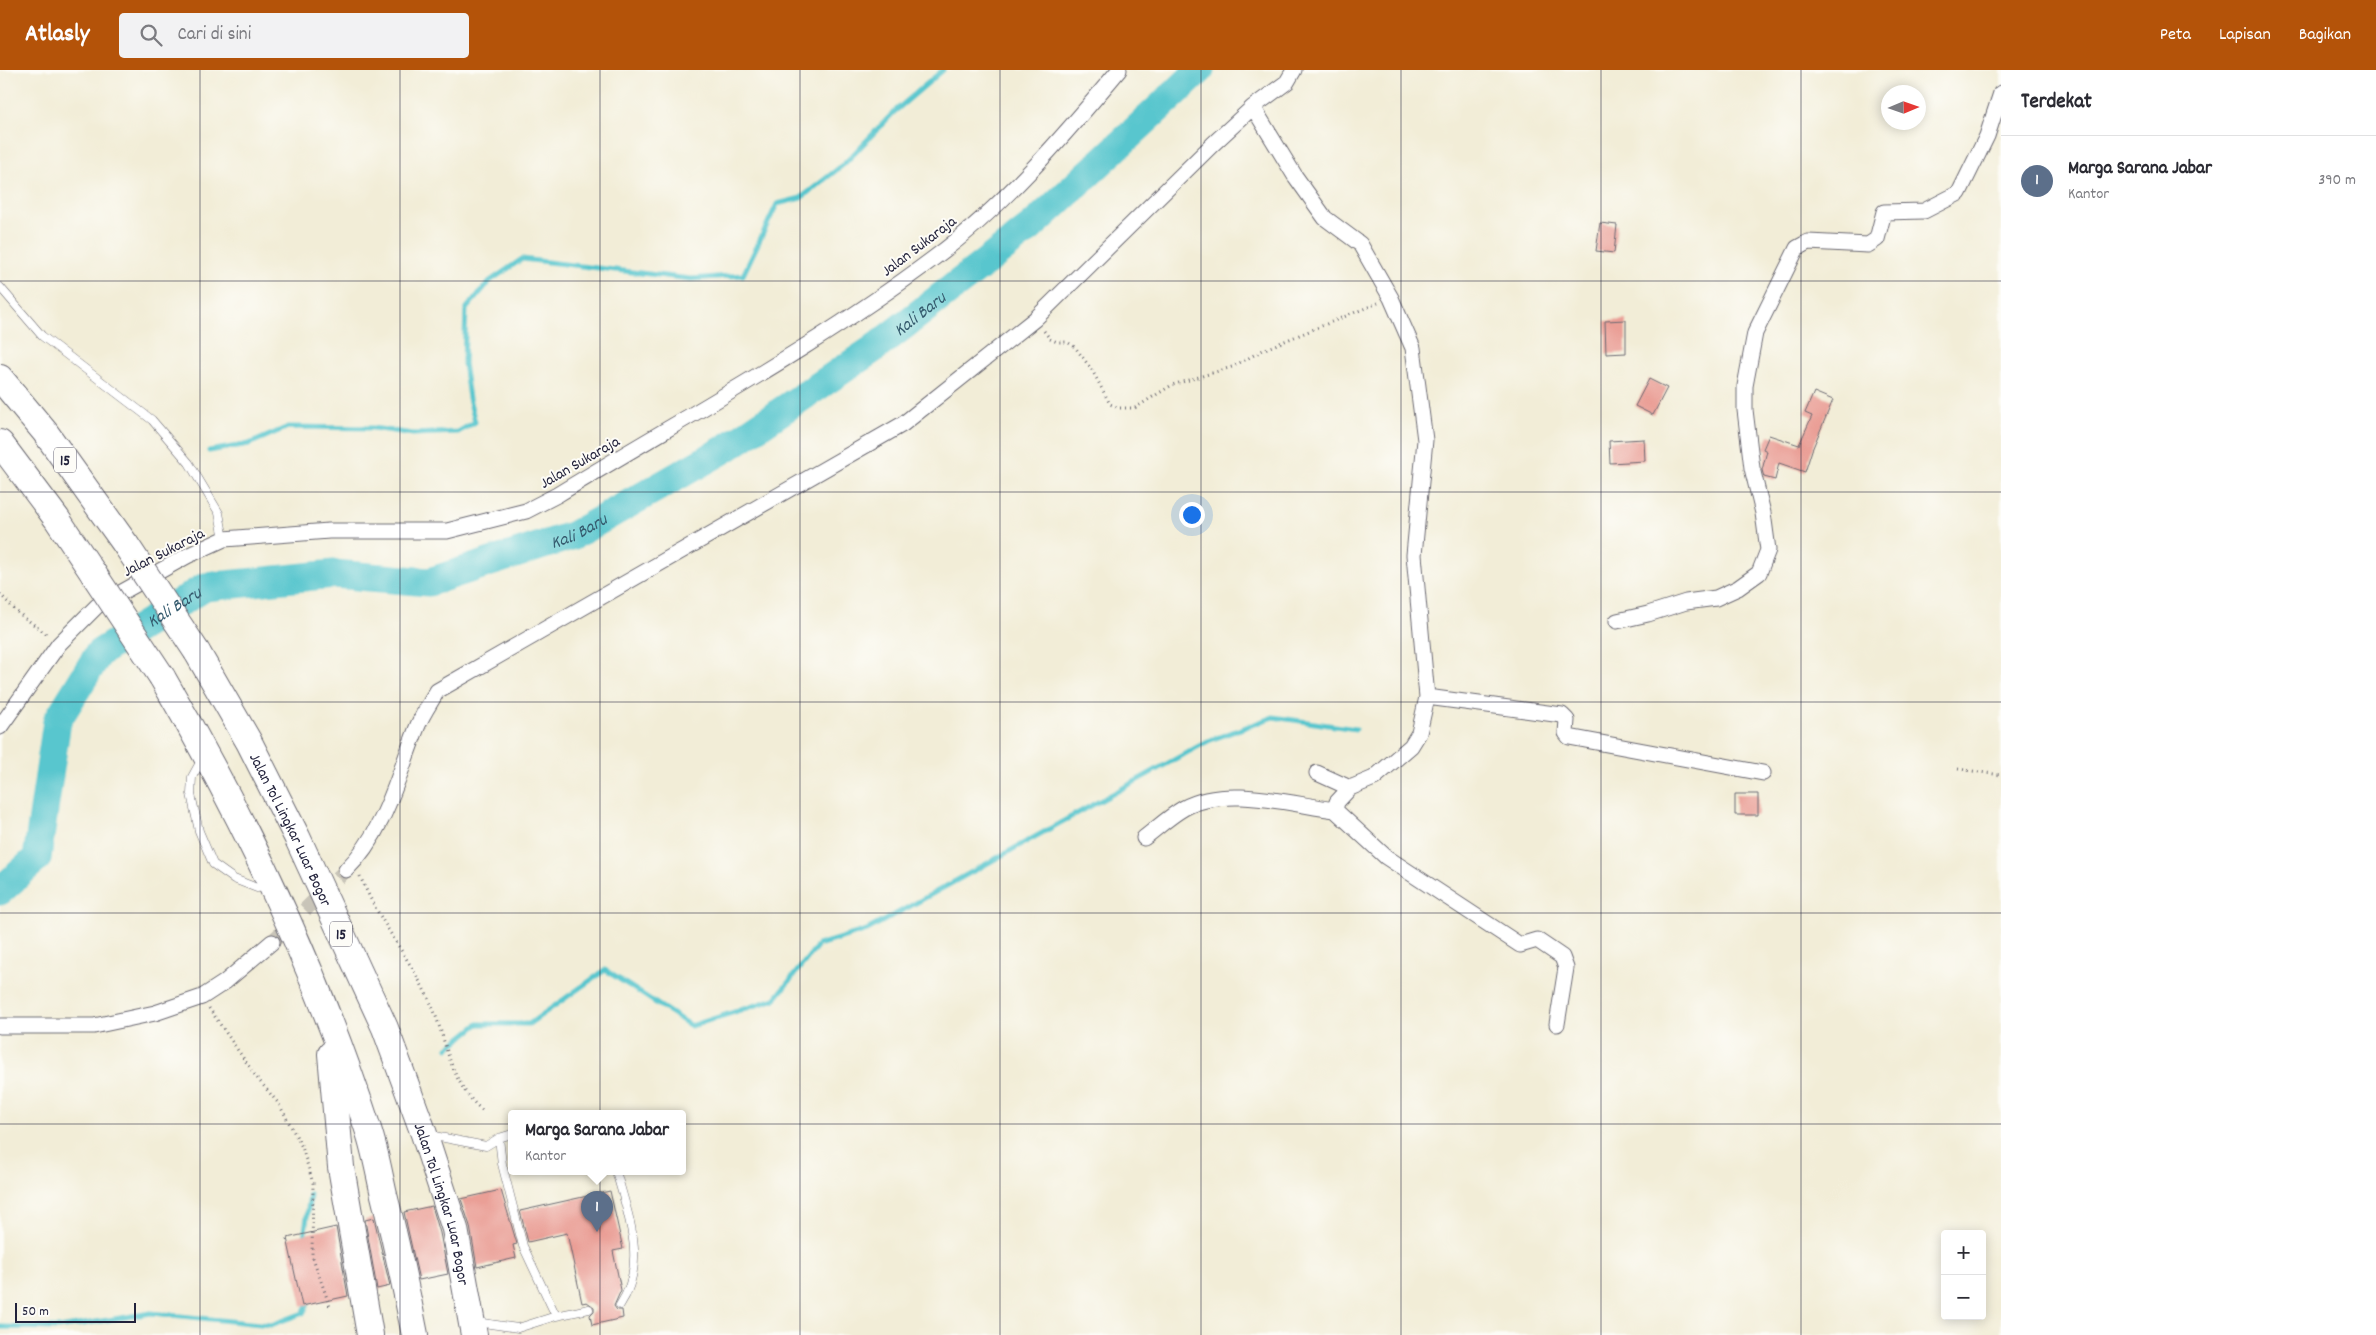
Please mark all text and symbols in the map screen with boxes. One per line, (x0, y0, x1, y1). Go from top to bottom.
search box (119, 13, 469, 58)
text: Atlasly (25, 18, 89, 52)
icon: search (137, 21, 165, 49)
text: Cari di sini (177, 22, 251, 49)
text: Peta (2160, 23, 2191, 48)
text: Lapisan (2219, 23, 2271, 48)
text: Bagikan (2299, 23, 2351, 48)
north arrow (1881, 85, 1926, 130)
text: Terdekat (2021, 88, 2092, 118)
text: Marga Sarana Jabar (2068, 156, 2212, 183)
text: 1 (2035, 169, 2039, 192)
text: 390 m (2318, 169, 2356, 192)
text: Kantor (2068, 183, 2109, 206)
street label: Jalan Sukaraja (877, 211, 962, 283)
water label: Kali Baru (889, 286, 953, 344)
street label: Jalan Sukaraja (536, 431, 625, 495)
road number: 15 (54, 448, 76, 472)
your location (1179, 502, 1205, 528)
water label: Kali Baru (548, 508, 614, 557)
street label: Jalan Sukaraja (119, 523, 209, 584)
water label: Kali Baru (143, 581, 208, 635)
street label: Jalan Tol Lingkar Luar Bogor (242, 749, 336, 911)
road number: 15 (330, 922, 352, 946)
popup (508, 1110, 686, 1175)
text: Marga Sarana Jabar (525, 1118, 669, 1145)
street label: Jalan Tol Lingkar Luar Bogor (407, 1120, 474, 1287)
text: Kantor (525, 1145, 566, 1168)
pin: 1 (581, 1191, 613, 1232)
map controls (1941, 1230, 1986, 1320)
button: + (1941, 1230, 1986, 1275)
button: − (1941, 1275, 1986, 1320)
scale bar (15, 1300, 136, 1323)
text: 50 m (22, 1302, 49, 1322)

